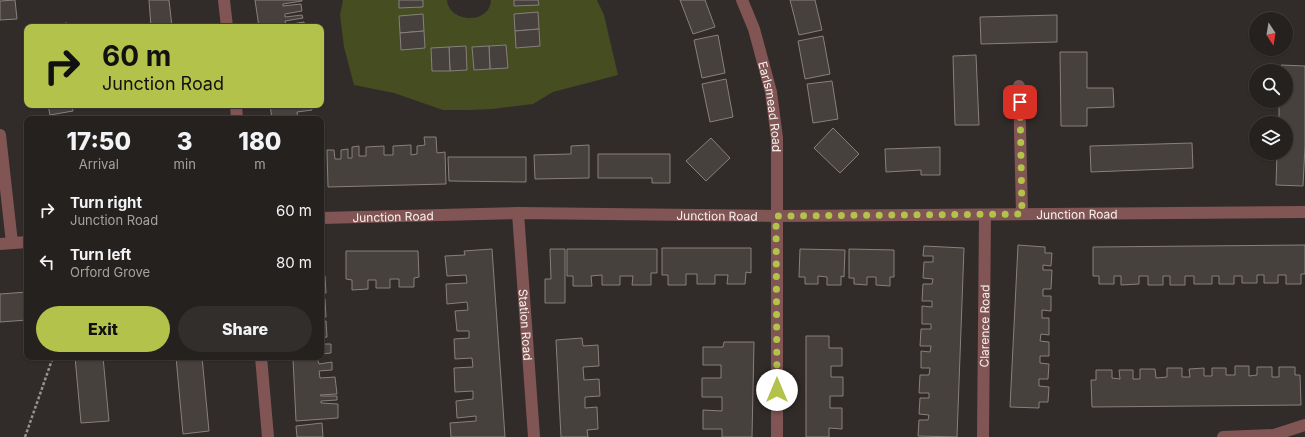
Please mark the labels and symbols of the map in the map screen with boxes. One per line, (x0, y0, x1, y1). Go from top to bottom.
north arrow (1249, 12, 1293, 56)
street label: Earlsmead Road (756, 59, 785, 152)
pin (1003, 85, 1037, 119)
street label: Junction Road (1036, 206, 1118, 222)
street label: Junction Road (676, 207, 758, 223)
street label: Junction Road (352, 208, 434, 225)
street label: Clarence Road (976, 284, 992, 368)
street label: Station Road (516, 288, 536, 361)
position arrow (756, 369, 798, 411)

